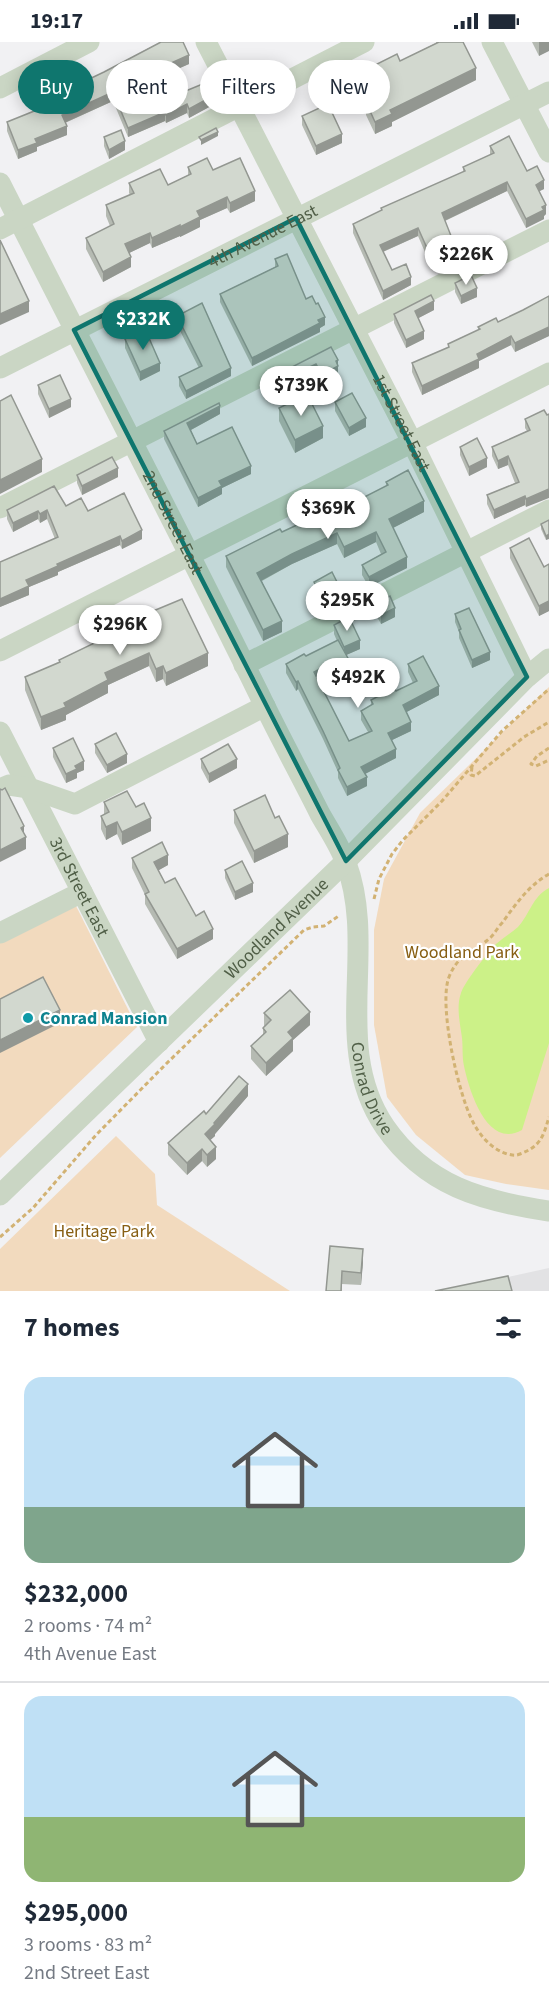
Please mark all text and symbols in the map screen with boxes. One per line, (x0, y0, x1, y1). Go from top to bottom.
text: 19:17 (30, 5, 83, 37)
chip: Buy (18, 60, 94, 114)
chip: Rent (106, 60, 188, 114)
chip: Filters (200, 60, 296, 114)
chip: New (308, 60, 390, 114)
street label: 4th Avenue East (204, 198, 322, 274)
pin: $226K (424, 235, 508, 286)
text: $226K (439, 240, 493, 268)
pin: $232K (101, 300, 185, 351)
text: $232K (116, 305, 170, 333)
pin: $739K (259, 366, 343, 417)
street label: 1st Street East (366, 369, 437, 476)
text: $739K (274, 371, 328, 399)
street label: 2nd Street East (136, 466, 210, 578)
pin: $369K (286, 489, 370, 540)
text: $369K (301, 494, 355, 522)
pin: $295K (305, 581, 389, 632)
text: $295K (320, 586, 374, 614)
pin: $296K (78, 605, 162, 656)
text: $296K (93, 610, 147, 638)
pin: $492K (316, 658, 400, 709)
text: $492K (331, 663, 385, 691)
street label: 3rd Street East (43, 833, 115, 941)
street label: Woodland Avenue (219, 872, 334, 985)
park label: Woodland Park (405, 940, 519, 965)
place label: Conrad Mansion (40, 1006, 168, 1031)
marker: Conrad Mansion (21, 1011, 35, 1025)
street label: Conrad Drive (345, 1041, 399, 1140)
park label: Heritage Park (53, 1219, 155, 1244)
text: 7 homes (24, 1309, 119, 1346)
icon: filters (492, 1311, 525, 1344)
icon: home (221, 1416, 329, 1524)
text: $232,000 (24, 1575, 128, 1612)
text: 2 rooms · 74 m² (24, 1612, 152, 1640)
text: 4th Avenue East (24, 1640, 157, 1668)
icon: home (221, 1735, 329, 1843)
text: $295,000 (24, 1894, 128, 1931)
text: 3 rooms · 83 m² (24, 1931, 152, 1959)
text: 2nd Street East (24, 1959, 149, 1987)

